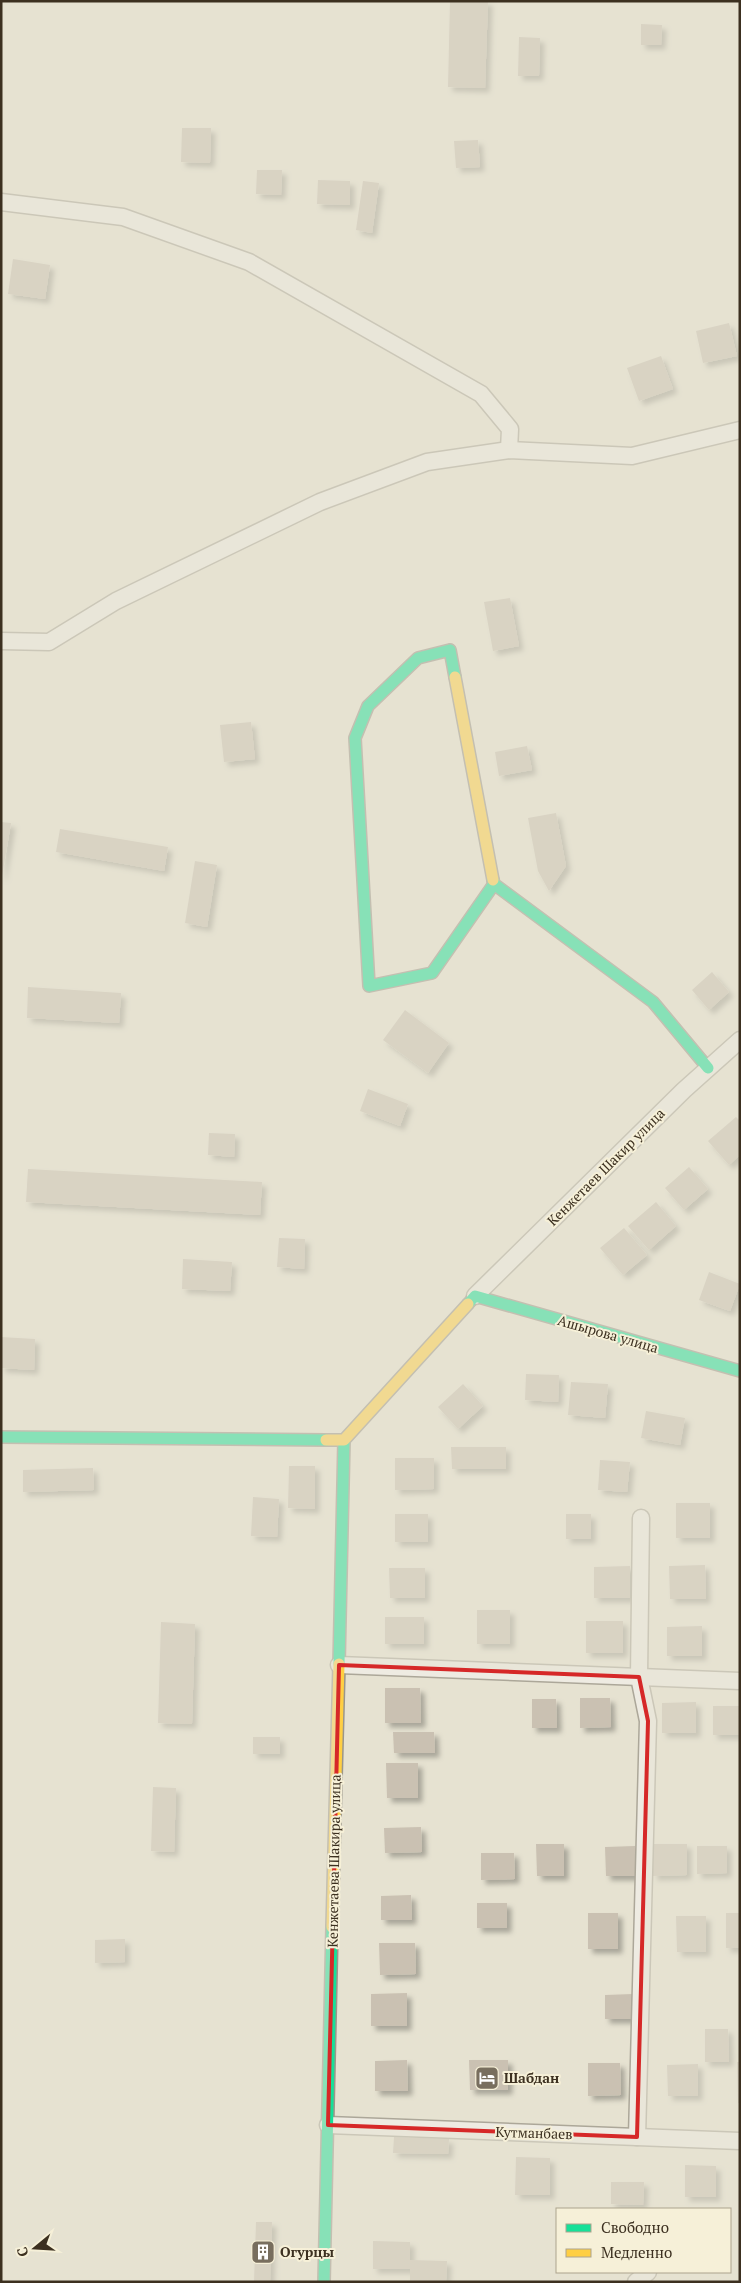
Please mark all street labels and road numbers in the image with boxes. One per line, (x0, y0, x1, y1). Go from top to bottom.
street label: Кенжетаев Шакир улица (543, 1104, 669, 1230)
street label: Ашырова улица (556, 1310, 661, 1357)
street label: Кенжетаева Шакира улица (322, 1774, 345, 1948)
street label: Кутманбаев (495, 2122, 573, 2143)

